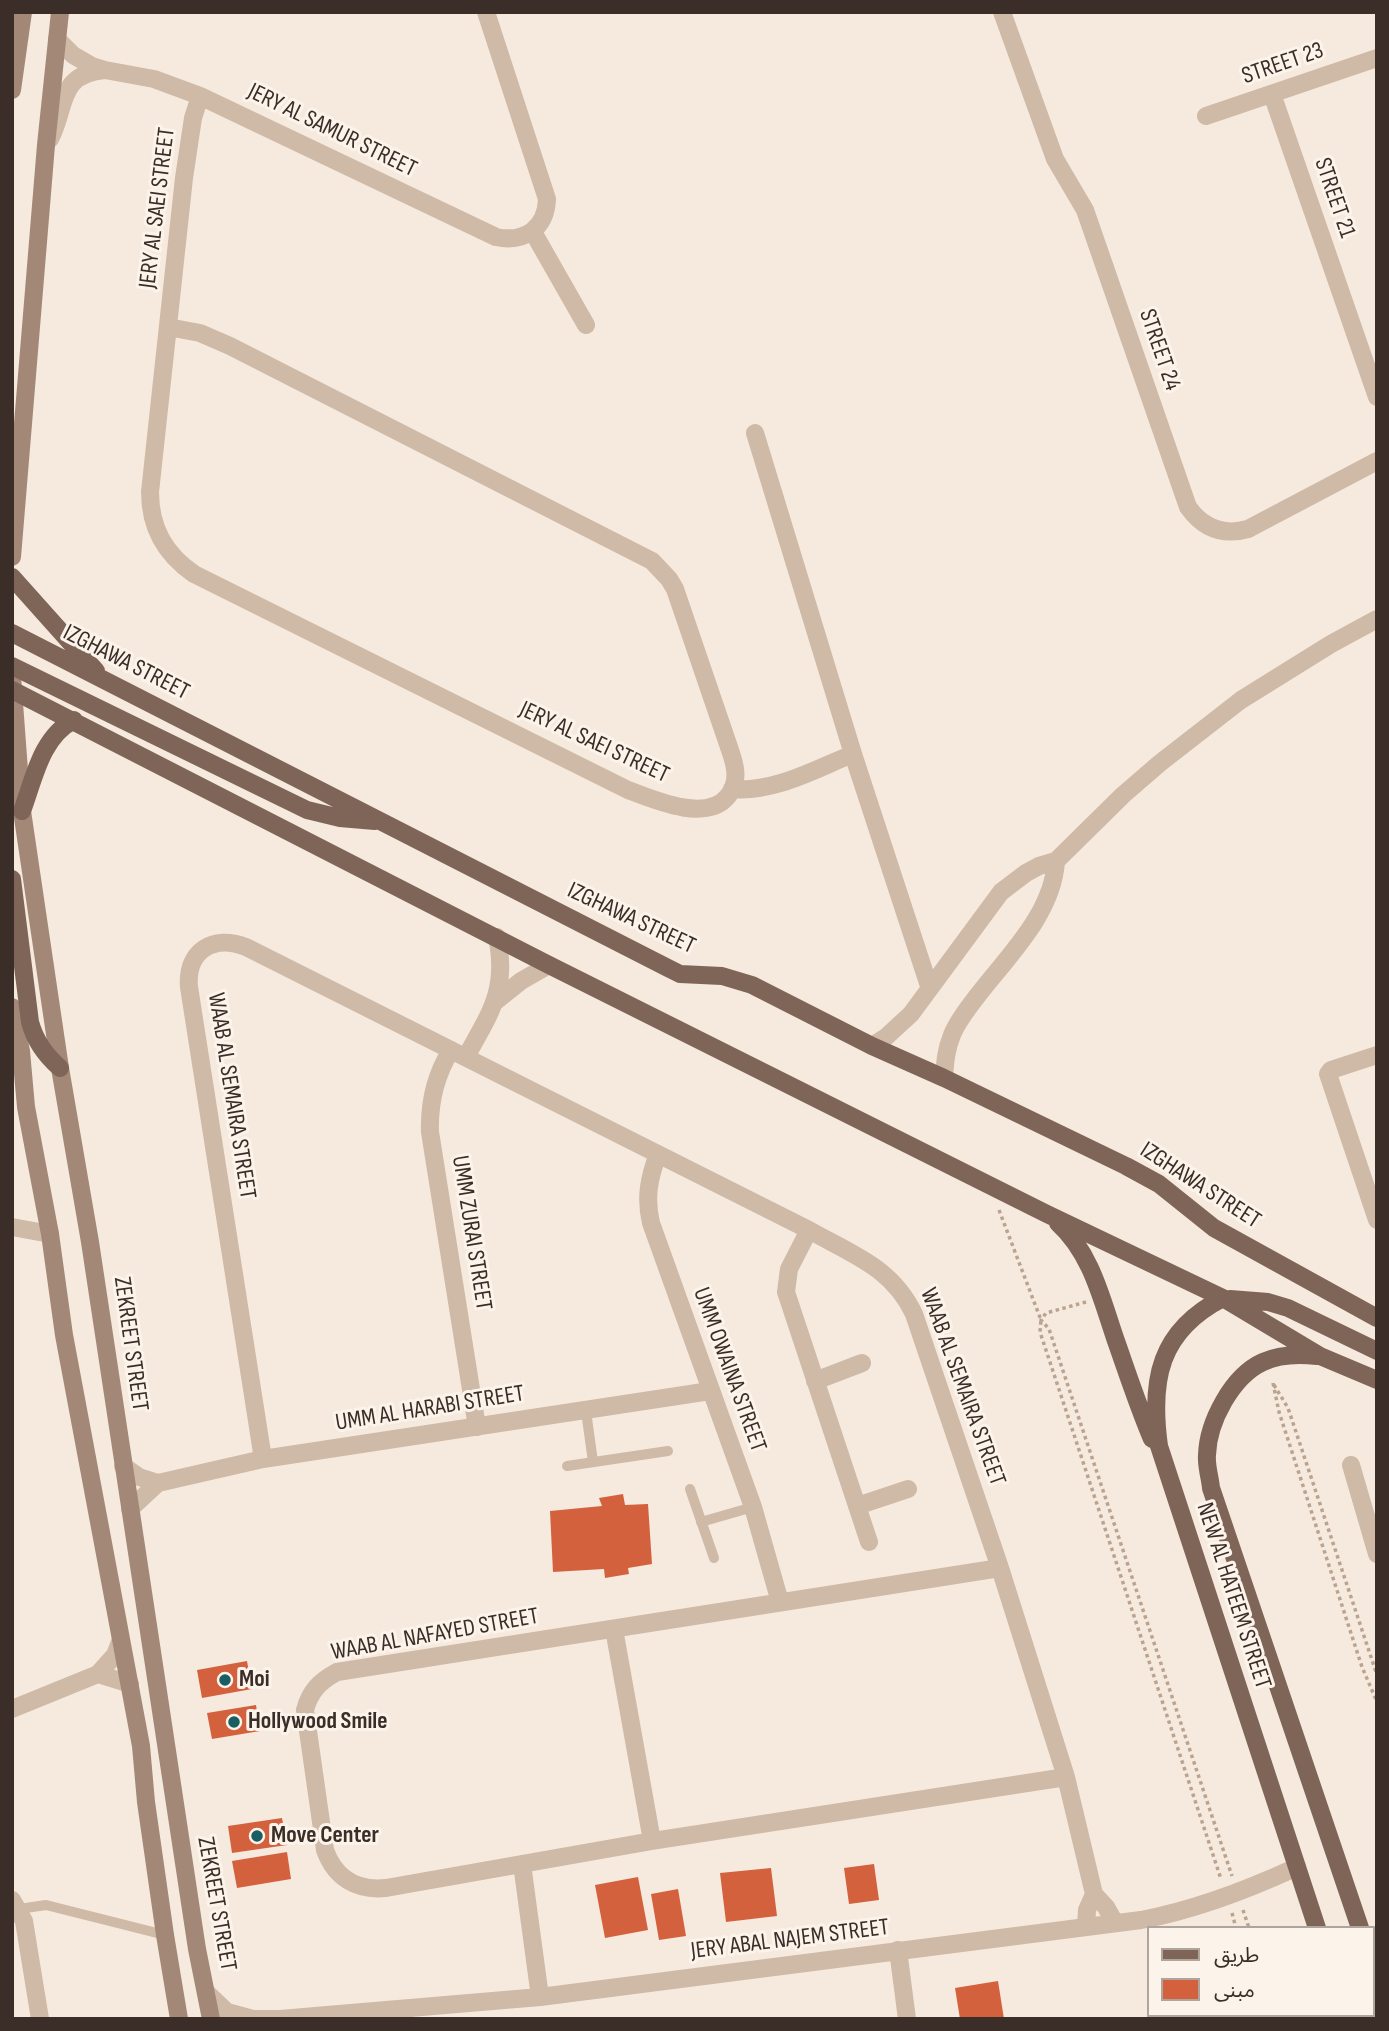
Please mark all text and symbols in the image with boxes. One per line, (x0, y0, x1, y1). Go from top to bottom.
street label: STREET 23 (1238, 37, 1328, 91)
street label: JERY AL SAMUR STREET (243, 78, 421, 184)
street label: JERY AL SAEI STREET (134, 126, 182, 290)
street label: STREET 21 (1307, 154, 1361, 242)
street label: STREET 24 (1132, 306, 1186, 394)
street label: IZGHAWA STREET (58, 619, 194, 707)
street label: JERY AL SAEI STREET (515, 696, 673, 790)
street label: IZGHAWA STREET (562, 877, 700, 961)
street label: WAAB AL SEMAIRA STREET (200, 991, 262, 1201)
street label: IZGHAWA STREET (1134, 1136, 1266, 1236)
street label: UMM ZURAI STREET (445, 1154, 497, 1312)
street label: ZEKREET STREET (106, 1275, 154, 1413)
street label: UMM OWAINA STREET (686, 1284, 772, 1456)
street label: WAAB AL SEMAIRA STREET (913, 1284, 1011, 1490)
street label: UMM AL HARABI STREET (334, 1380, 526, 1438)
street label: NEW AL HATEEM STREET (1189, 1499, 1277, 1693)
street label: WAAB AL NAFAYED STREET (329, 1603, 541, 1667)
place label: Moi (239, 1666, 270, 1694)
marker: Moi (217, 1672, 233, 1688)
place label: Hollywood Smile (248, 1708, 387, 1736)
marker: Hollywood Smile (226, 1714, 242, 1730)
place label: Move Center (271, 1822, 379, 1850)
marker: Move Center (249, 1828, 265, 1844)
street label: ZEKREET STREET (190, 1835, 242, 1973)
street label: JERY ABAL NAJEM STREET (689, 1914, 891, 1966)
legend (1148, 1926, 1375, 2017)
text: طريق (1214, 1943, 1259, 1968)
text: مبنى (1214, 1978, 1255, 2003)

